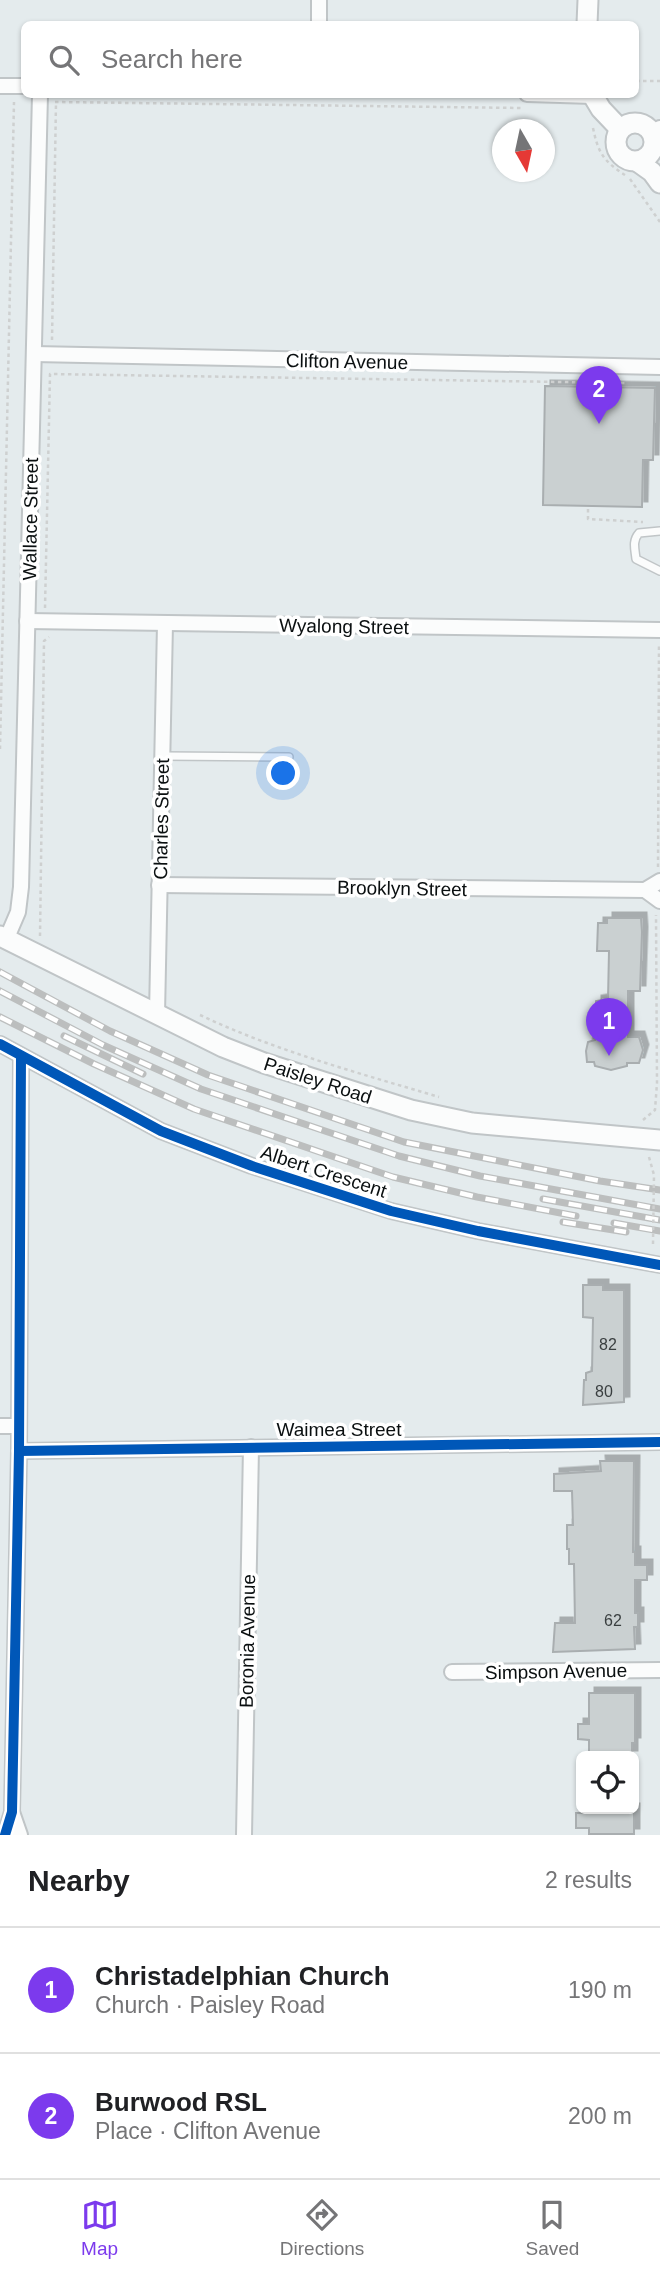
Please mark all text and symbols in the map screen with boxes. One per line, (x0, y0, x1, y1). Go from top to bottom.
search box (21, 21, 639, 98)
icon: search (45, 41, 83, 79)
text: Search here (101, 44, 243, 74)
north arrow (492, 119, 555, 182)
street label: Clifton Avenue (286, 350, 408, 373)
pin: 2 (576, 366, 622, 424)
street label: Wallace Street (19, 457, 42, 581)
street label: Wyalong Street (279, 615, 410, 638)
your location (266, 756, 300, 790)
street label: Charles Street (150, 757, 173, 880)
street label: Brooklyn Street (337, 877, 468, 900)
pin: 1 (586, 998, 632, 1056)
street label: Paisley Road (261, 1053, 374, 1108)
street label: Albert Crescent (258, 1141, 390, 1202)
house number: 82 (599, 1336, 617, 1353)
house number: 80 (595, 1383, 613, 1400)
street label: Waimea Street (277, 1419, 402, 1440)
street label: Boronia Avenue (236, 1574, 259, 1708)
house number: 62 (604, 1612, 622, 1629)
street label: Simpson Avenue (485, 1660, 627, 1683)
map controls (576, 1751, 639, 1814)
button: locate (576, 1751, 639, 1814)
text: Nearby (28, 1864, 130, 1897)
text: 2 results (545, 1867, 632, 1893)
text: Christadelphian Church (95, 1961, 390, 1991)
text: 1 (45, 1977, 57, 2003)
text: 190 m (568, 1977, 632, 2003)
text: Church · Paisley Road (95, 1992, 325, 2018)
text: Burwood RSL (95, 2087, 267, 2117)
text: 2 (45, 2103, 57, 2129)
text: 200 m (568, 2103, 632, 2129)
text: Place · Clifton Avenue (95, 2118, 321, 2144)
tab: Map (81, 2196, 119, 2260)
tab: Directions (280, 2196, 364, 2260)
tab: Saved (525, 2196, 579, 2260)

